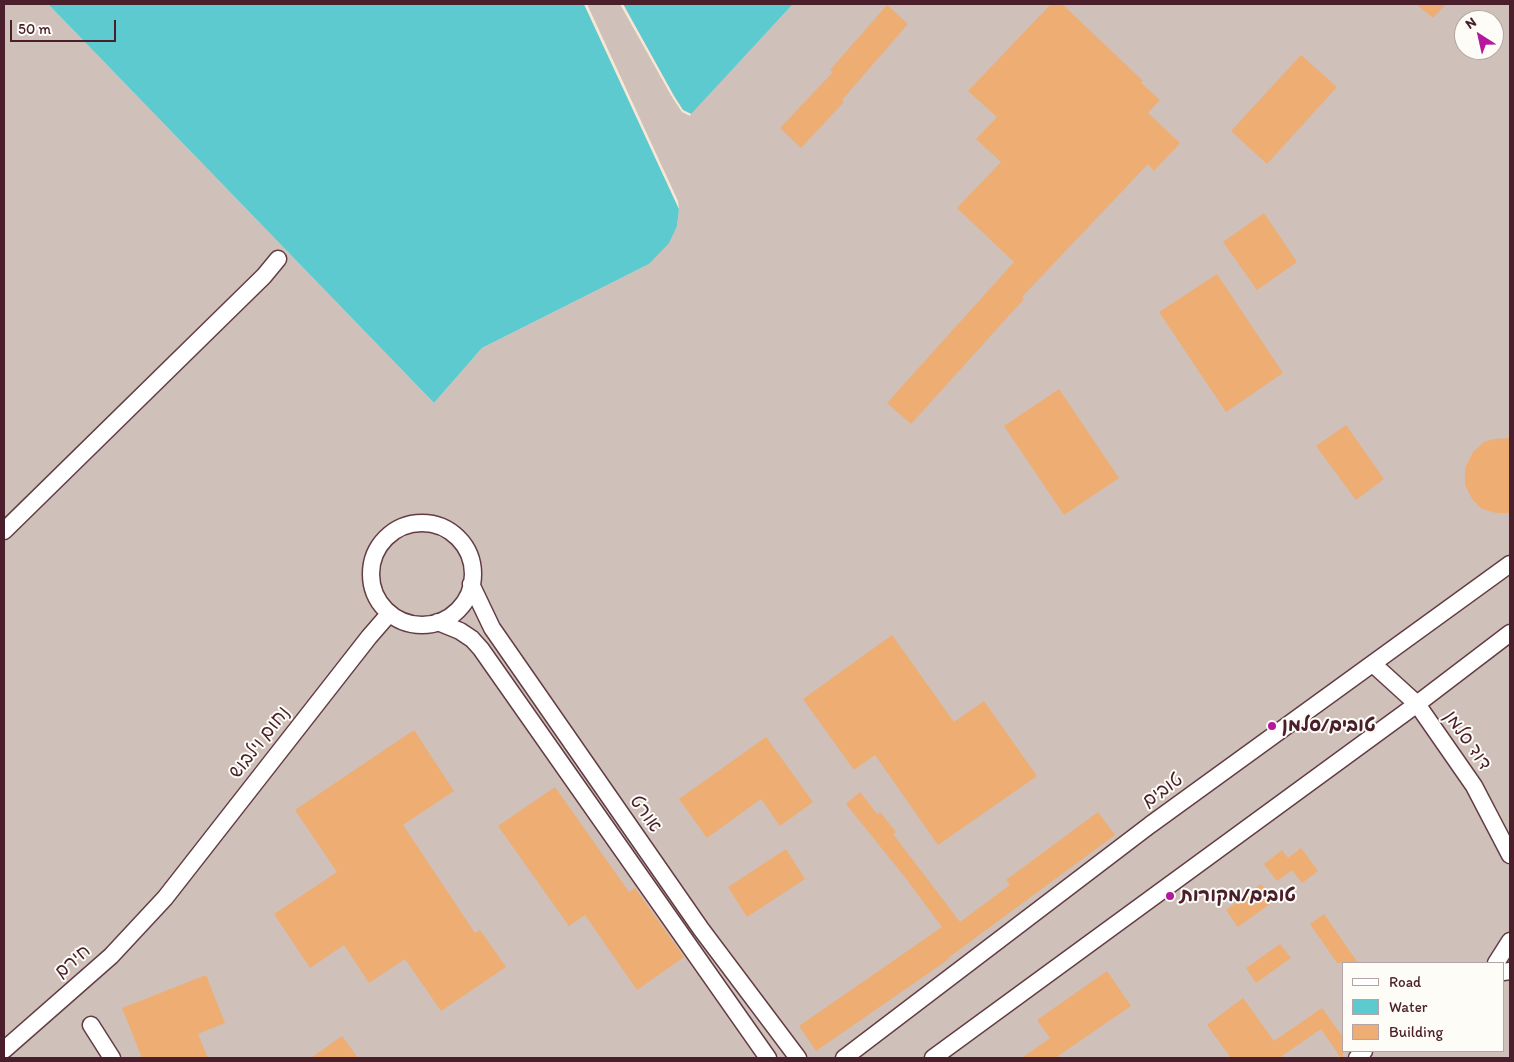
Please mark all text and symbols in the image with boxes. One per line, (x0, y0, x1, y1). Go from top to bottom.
scale bar (12, 10, 119, 42)
north arrow (1454, 10, 1504, 60)
text: N (1462, 13, 1479, 33)
text: 50 m (18, 20, 51, 38)
street label: נחום וילבוש (225, 702, 295, 784)
street label: דוד סלמן (1438, 707, 1496, 775)
place label: טובים/סלמן (1282, 715, 1376, 737)
marker: טובים/סלמן (1266, 720, 1278, 732)
street label: טובים (1138, 769, 1188, 813)
street label: אורט (624, 791, 666, 837)
place label: טובים/מקורות (1180, 885, 1296, 907)
marker: טובים/מקורות (1164, 890, 1176, 902)
street label: חירם (50, 940, 96, 984)
legend (1342, 962, 1504, 1052)
text: Road (1389, 973, 1421, 991)
text: Water (1389, 998, 1427, 1016)
text: Building (1389, 1023, 1443, 1041)

